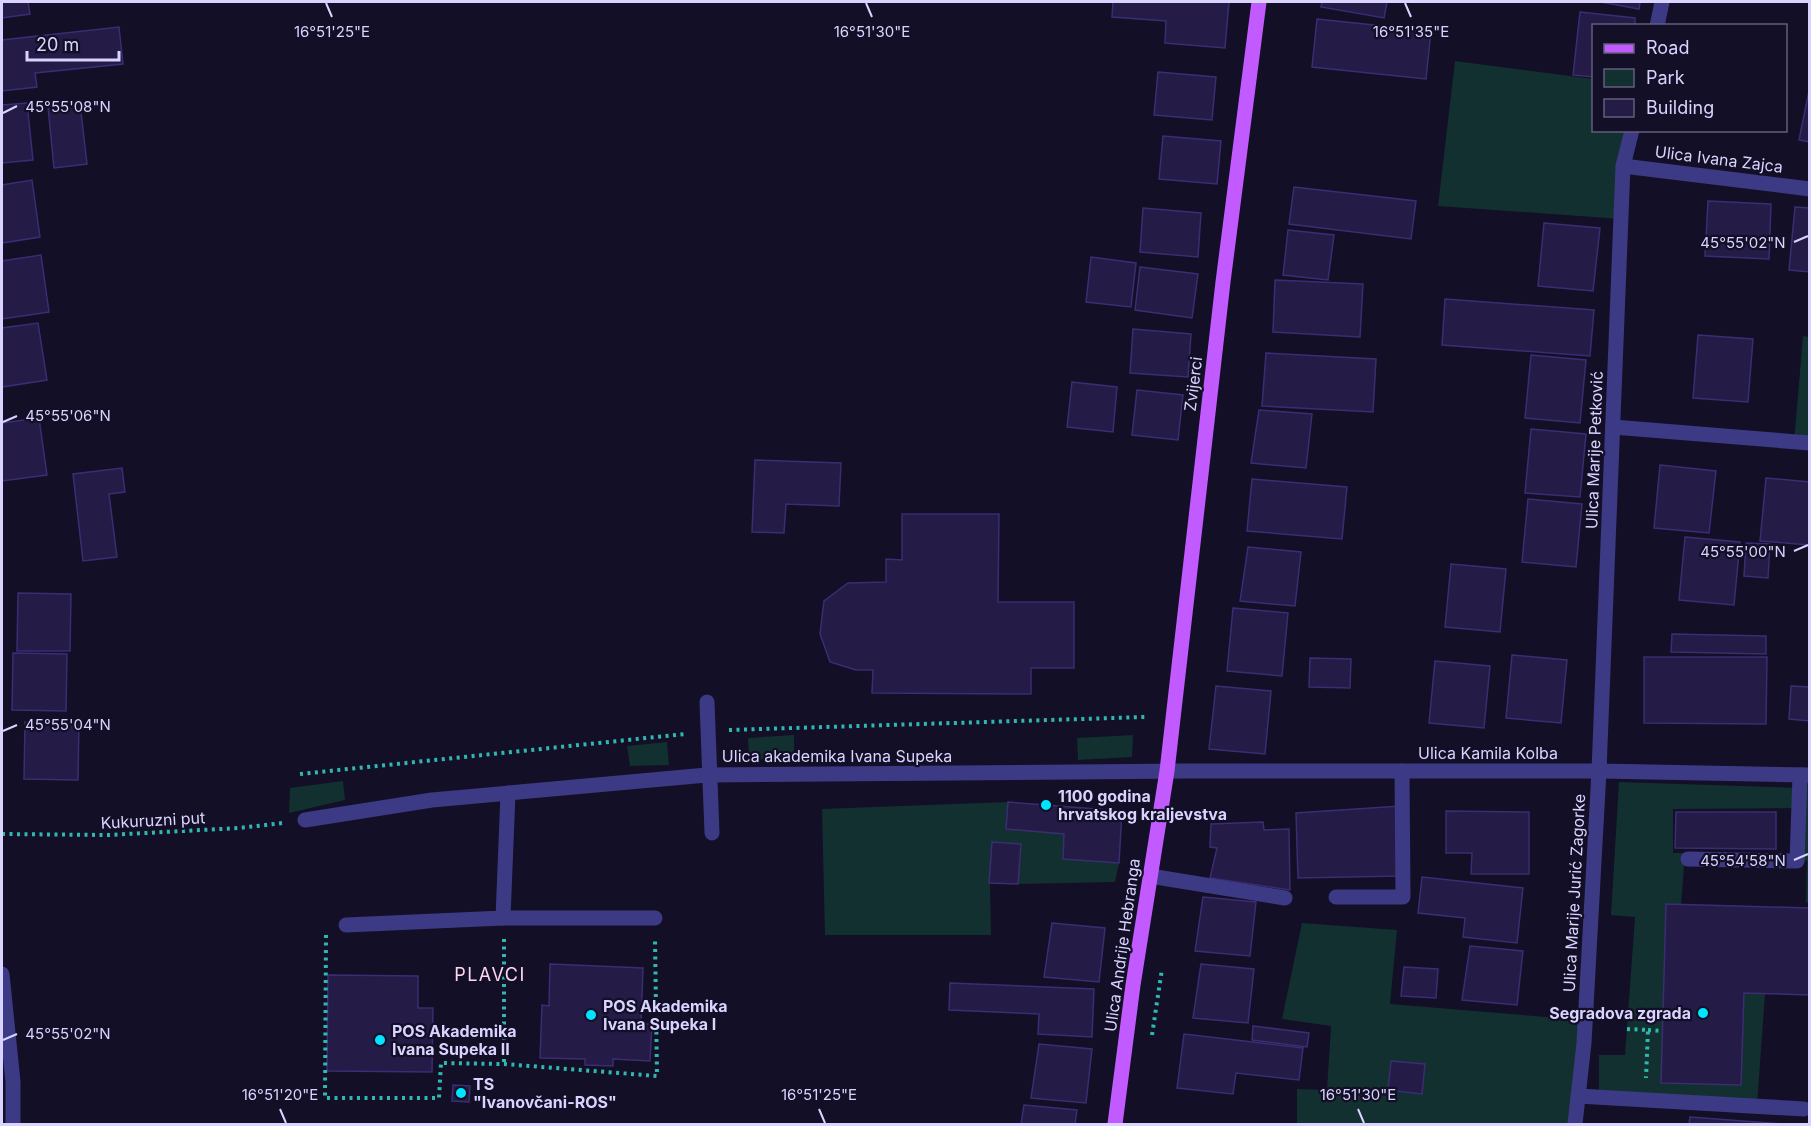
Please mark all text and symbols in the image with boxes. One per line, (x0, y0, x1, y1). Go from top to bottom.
text: 16°51'25"E (294, 22, 370, 41)
text: 16°51'30"E (834, 22, 910, 41)
text: 16°51'35"E (1373, 22, 1449, 41)
scale bar (27, 24, 118, 62)
legend (1592, 24, 1787, 132)
text: 20 m (36, 34, 79, 55)
text: Road (1646, 37, 1689, 58)
text: Park (1646, 67, 1685, 88)
text: 45°55'08"N (25, 97, 111, 116)
text: Building (1646, 97, 1714, 118)
street label: Ulica Ivana Zajca (1654, 141, 1784, 177)
text: 45°55'02"N (1700, 233, 1786, 252)
street label: Zvijerci (1180, 356, 1206, 412)
street label: Ulica Marije Petković (1581, 371, 1607, 529)
text: 45°55'06"N (25, 406, 111, 425)
text: 45°55'00"N (1700, 542, 1786, 561)
text: 45°55'04"N (25, 715, 111, 734)
street label: Ulica Kamila Kolba (1418, 743, 1558, 763)
street label: Ulica akademika Ivana Supeka (722, 746, 952, 766)
place label: 1100 godina hrvatskog kraljevstva (1058, 786, 1227, 824)
street label: Ulica Marije Jurić Zagorke (1559, 793, 1589, 993)
marker: 1100 godina hrvatskog kraljevstva (1039, 798, 1053, 812)
street label: Kukuruzni put (100, 807, 206, 833)
text: 45°54'58"N (1700, 851, 1786, 870)
street label: Ulica Andrije Hebranga (1100, 857, 1144, 1033)
district label: PLAVCI (454, 964, 526, 985)
place label: POS Akademika Ivana Supeka I (603, 996, 728, 1034)
place label: Segradova zgrada (1549, 1003, 1691, 1023)
marker: Segradova zgrada (1696, 1006, 1710, 1020)
marker: POS Akademika Ivana Supeka I (584, 1008, 598, 1022)
place label: POS Akademika Ivana Supeka II (392, 1021, 517, 1059)
text: 45°55'02"N (25, 1024, 111, 1043)
marker: POS Akademika Ivana Supeka II (373, 1033, 387, 1047)
place label: TS "Ivanovčani-ROS" (473, 1074, 617, 1112)
text: 16°51'20"E (242, 1085, 318, 1104)
text: 16°51'25"E (781, 1085, 857, 1104)
text: 16°51'30"E (1320, 1085, 1396, 1104)
marker: TS "Ivanovčani-ROS" (454, 1086, 468, 1100)

